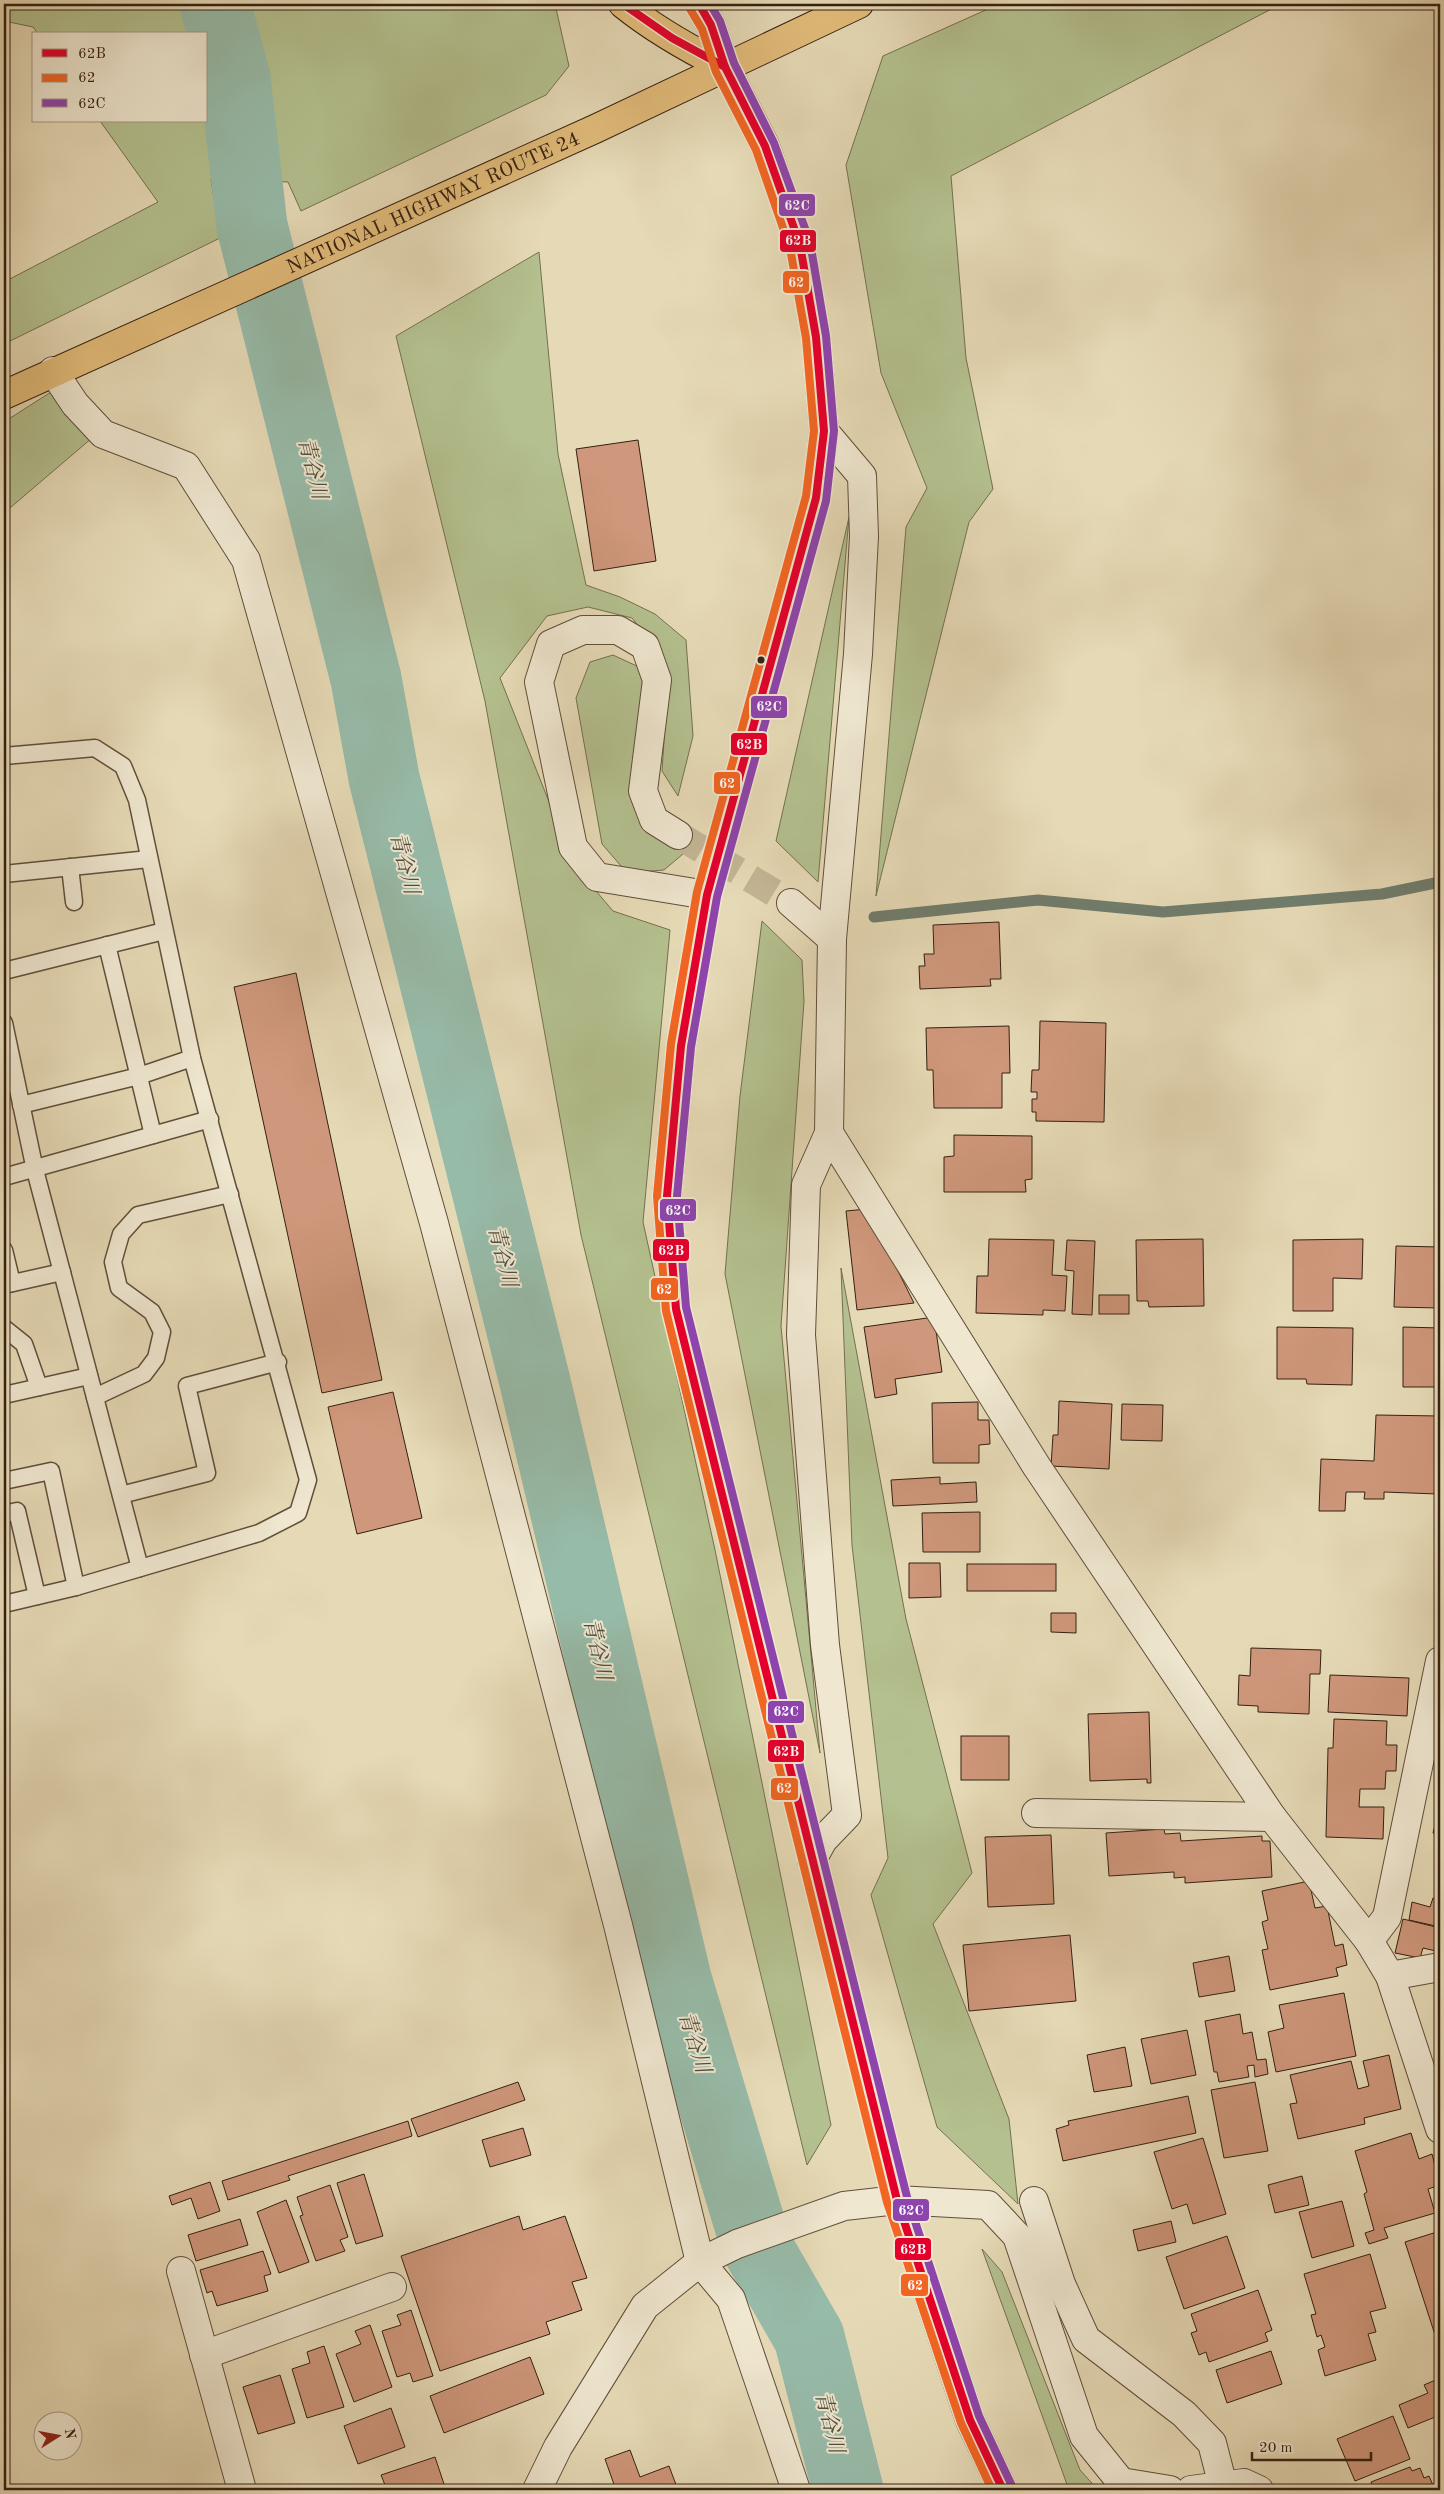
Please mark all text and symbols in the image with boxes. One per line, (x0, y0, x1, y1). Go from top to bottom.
legend (32, 32, 208, 122)
text: 62B (78, 47, 106, 62)
text: 62 (78, 71, 95, 86)
text: 62C (78, 97, 105, 112)
street label: NATIONAL HIGHWAY ROUTE 24 (284, 129, 583, 279)
line badge: 62C (778, 193, 816, 217)
text: 62C (784, 199, 810, 213)
line badge: 62B (779, 229, 817, 253)
text: 62B (785, 234, 811, 248)
line badge: 62 (782, 270, 810, 294)
text: 62 (788, 276, 804, 290)
water label: 青谷川 (294, 435, 332, 503)
unlabelled marker (756, 655, 766, 665)
line badge: 62C (750, 695, 788, 719)
text: 62C (756, 700, 782, 714)
line badge: 62B (730, 732, 768, 756)
text: 62B (736, 738, 762, 752)
line badge: 62 (713, 771, 741, 795)
text: 62 (719, 777, 735, 791)
water label: 青谷川 (386, 830, 424, 898)
line badge: 62C (659, 1198, 697, 1222)
text: 62C (665, 1204, 691, 1218)
water label: 青谷川 (484, 1223, 522, 1291)
line badge: 62B (652, 1238, 690, 1262)
text: 62B (658, 1244, 684, 1258)
line badge: 62 (650, 1277, 679, 1301)
text: 62 (656, 1283, 672, 1297)
water label: 青谷川 (579, 1616, 616, 1684)
line badge: 62C (767, 1700, 805, 1724)
text: 62C (773, 1705, 799, 1719)
line badge: 62B (767, 1739, 805, 1763)
text: 62B (773, 1745, 799, 1759)
line badge: 62 (770, 1777, 799, 1801)
text: 62 (776, 1782, 792, 1796)
water label: 青谷川 (674, 2009, 715, 2078)
line badge: 62C (892, 2198, 930, 2222)
text: 62C (898, 2204, 924, 2218)
line badge: 62B (894, 2237, 932, 2261)
text: 62B (900, 2243, 926, 2257)
line badge: 62 (900, 2273, 929, 2297)
text: 62 (907, 2279, 923, 2293)
water label: 青谷川 (811, 2389, 849, 2457)
north arrow (32, 2412, 82, 2462)
text: N (62, 2427, 78, 2441)
scale bar (1252, 2429, 1370, 2461)
text: 20 m (1259, 2441, 1293, 2456)

